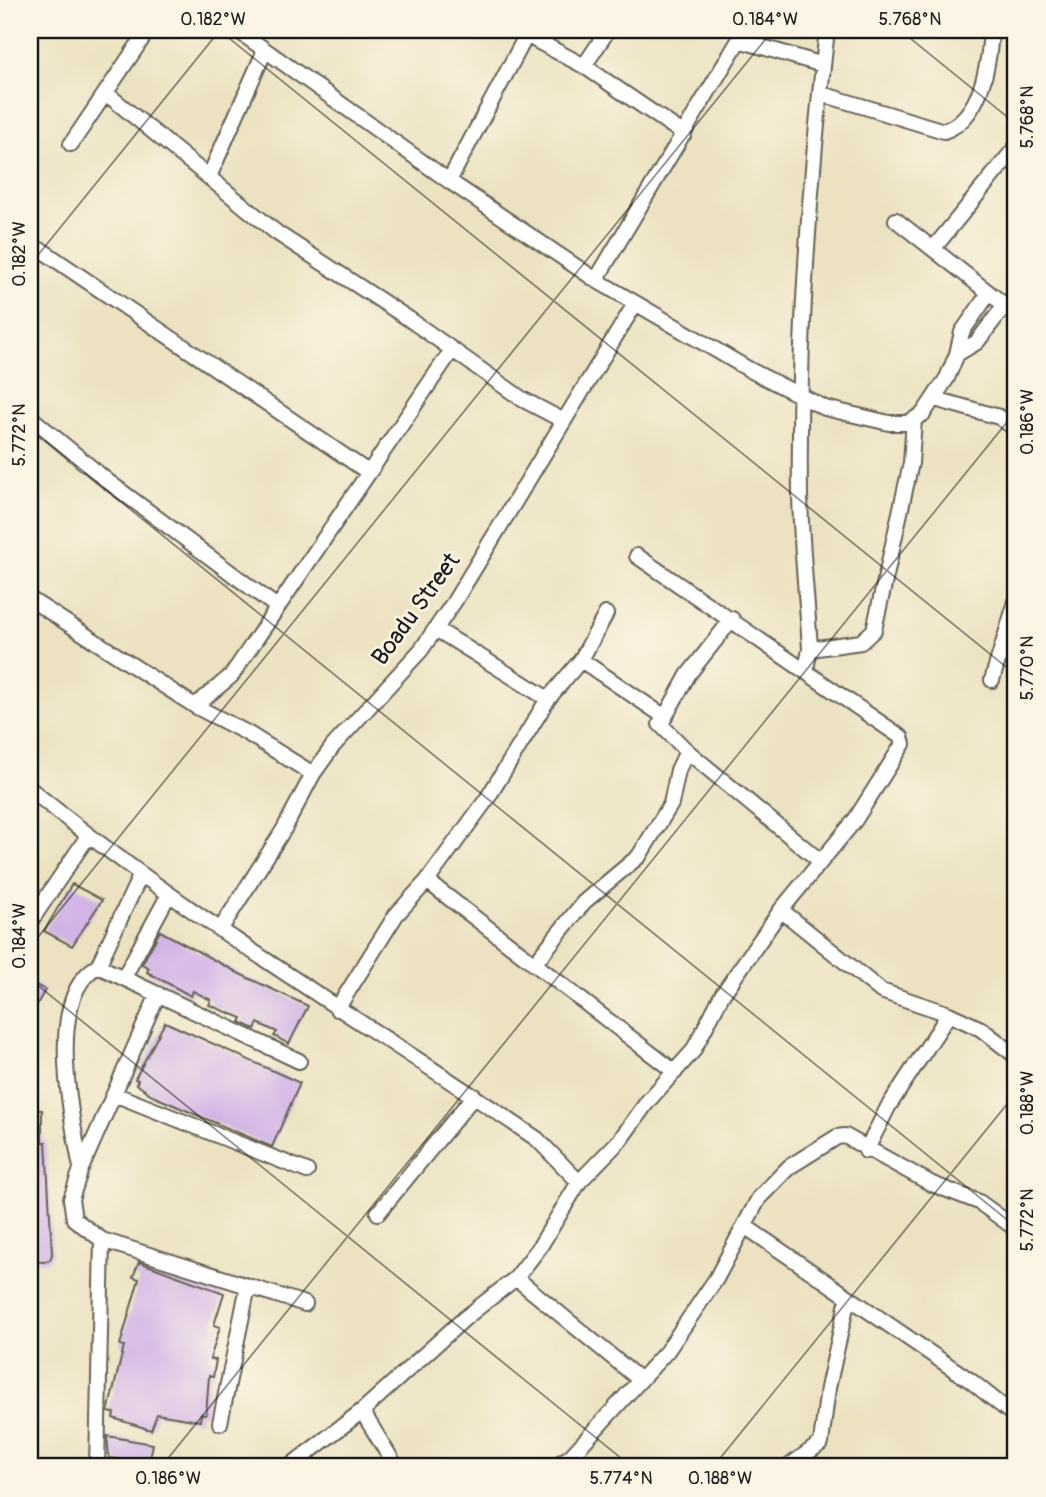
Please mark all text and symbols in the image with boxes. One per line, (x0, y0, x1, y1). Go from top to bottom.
text: 0.182°W (180, 8, 246, 31)
text: 0.184°W (732, 8, 798, 31)
text: 5.768°N (879, 8, 941, 31)
text: 5.768°N (1016, 86, 1039, 148)
text: 0.182°W (8, 221, 31, 287)
text: 0.186°W (1016, 389, 1039, 455)
text: 5.772°N (8, 404, 31, 466)
street label: Boadu Street (366, 547, 467, 671)
text: 5.770°N (1016, 635, 1039, 701)
text: 0.184°W (8, 903, 31, 969)
text: 0.188°W (1016, 1071, 1039, 1135)
text: 5.772°N (1016, 1189, 1039, 1251)
text: 0.186°W (135, 1467, 201, 1490)
text: 5.774°N (589, 1467, 653, 1490)
text: 0.188°W (688, 1467, 752, 1490)

